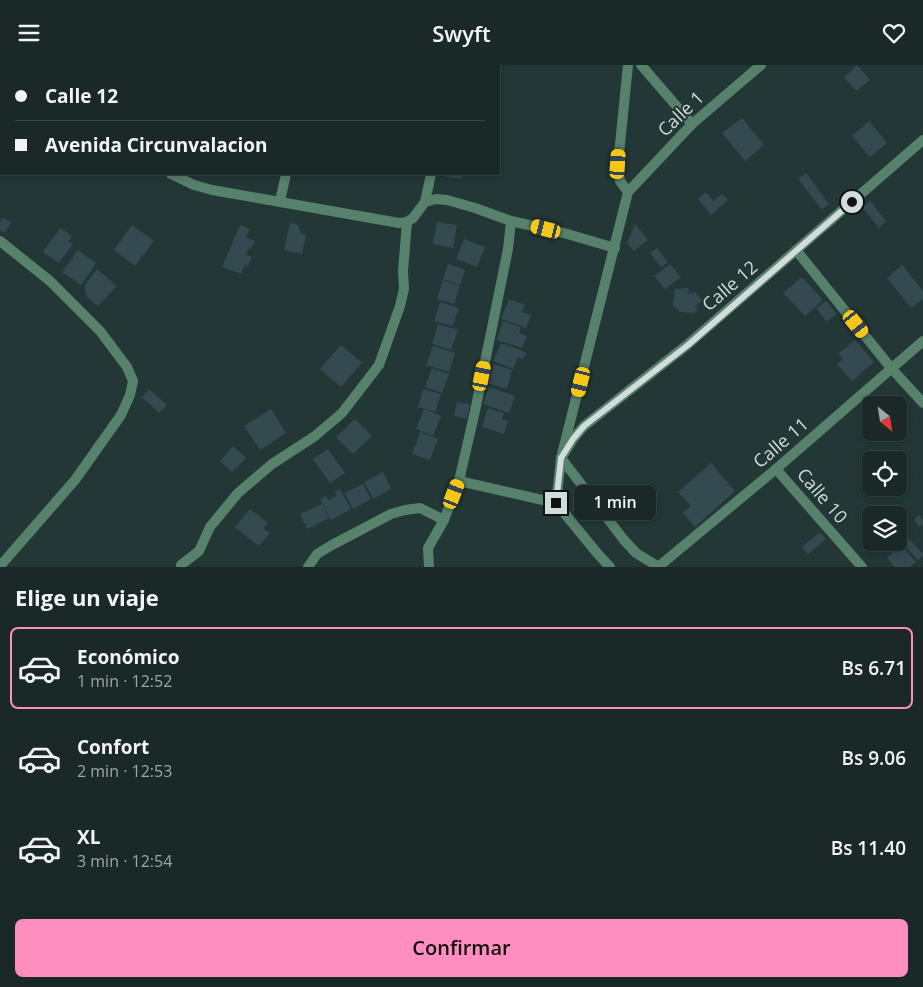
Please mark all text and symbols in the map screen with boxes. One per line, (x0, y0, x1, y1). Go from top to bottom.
text: Swyft (432, 18, 491, 48)
icon: menu (15, 19, 43, 47)
icon: heart (880, 19, 908, 47)
text: Calle 12 (45, 83, 118, 109)
street label: Calle 1 (652, 85, 709, 141)
text: Avenida Circunvalacion (45, 132, 268, 158)
car (609, 149, 626, 179)
route start (841, 191, 863, 213)
car (529, 218, 562, 240)
street label: Calle 12 (697, 255, 762, 316)
car (840, 308, 871, 340)
car (471, 360, 492, 392)
car (570, 366, 591, 398)
north arrow (862, 396, 908, 441)
map controls (862, 396, 907, 551)
street label: Calle 11 (748, 412, 813, 473)
button: locate (862, 451, 907, 496)
street label: Calle 10 (792, 463, 853, 528)
car (441, 477, 466, 511)
callout: 1 min (574, 485, 656, 521)
text: 1 min (593, 491, 637, 513)
route end (545, 492, 567, 514)
button: layers (862, 506, 907, 551)
text: Elige un viaje (15, 582, 159, 612)
text: Económico (77, 644, 179, 670)
icon: car (17, 646, 62, 691)
text: Bs 6.71 (841, 655, 906, 681)
text: 1 min · 12:52 (77, 670, 172, 692)
text: Confort (77, 734, 149, 760)
icon: car (17, 736, 62, 781)
text: Bs 9.06 (841, 745, 906, 771)
text: 2 min · 12:53 (77, 760, 172, 782)
text: XL (77, 824, 100, 850)
icon: car (17, 826, 62, 871)
text: Bs 11.40 (831, 835, 906, 861)
text: 3 min · 12:54 (77, 850, 172, 872)
button: Confirmar (15, 919, 908, 977)

